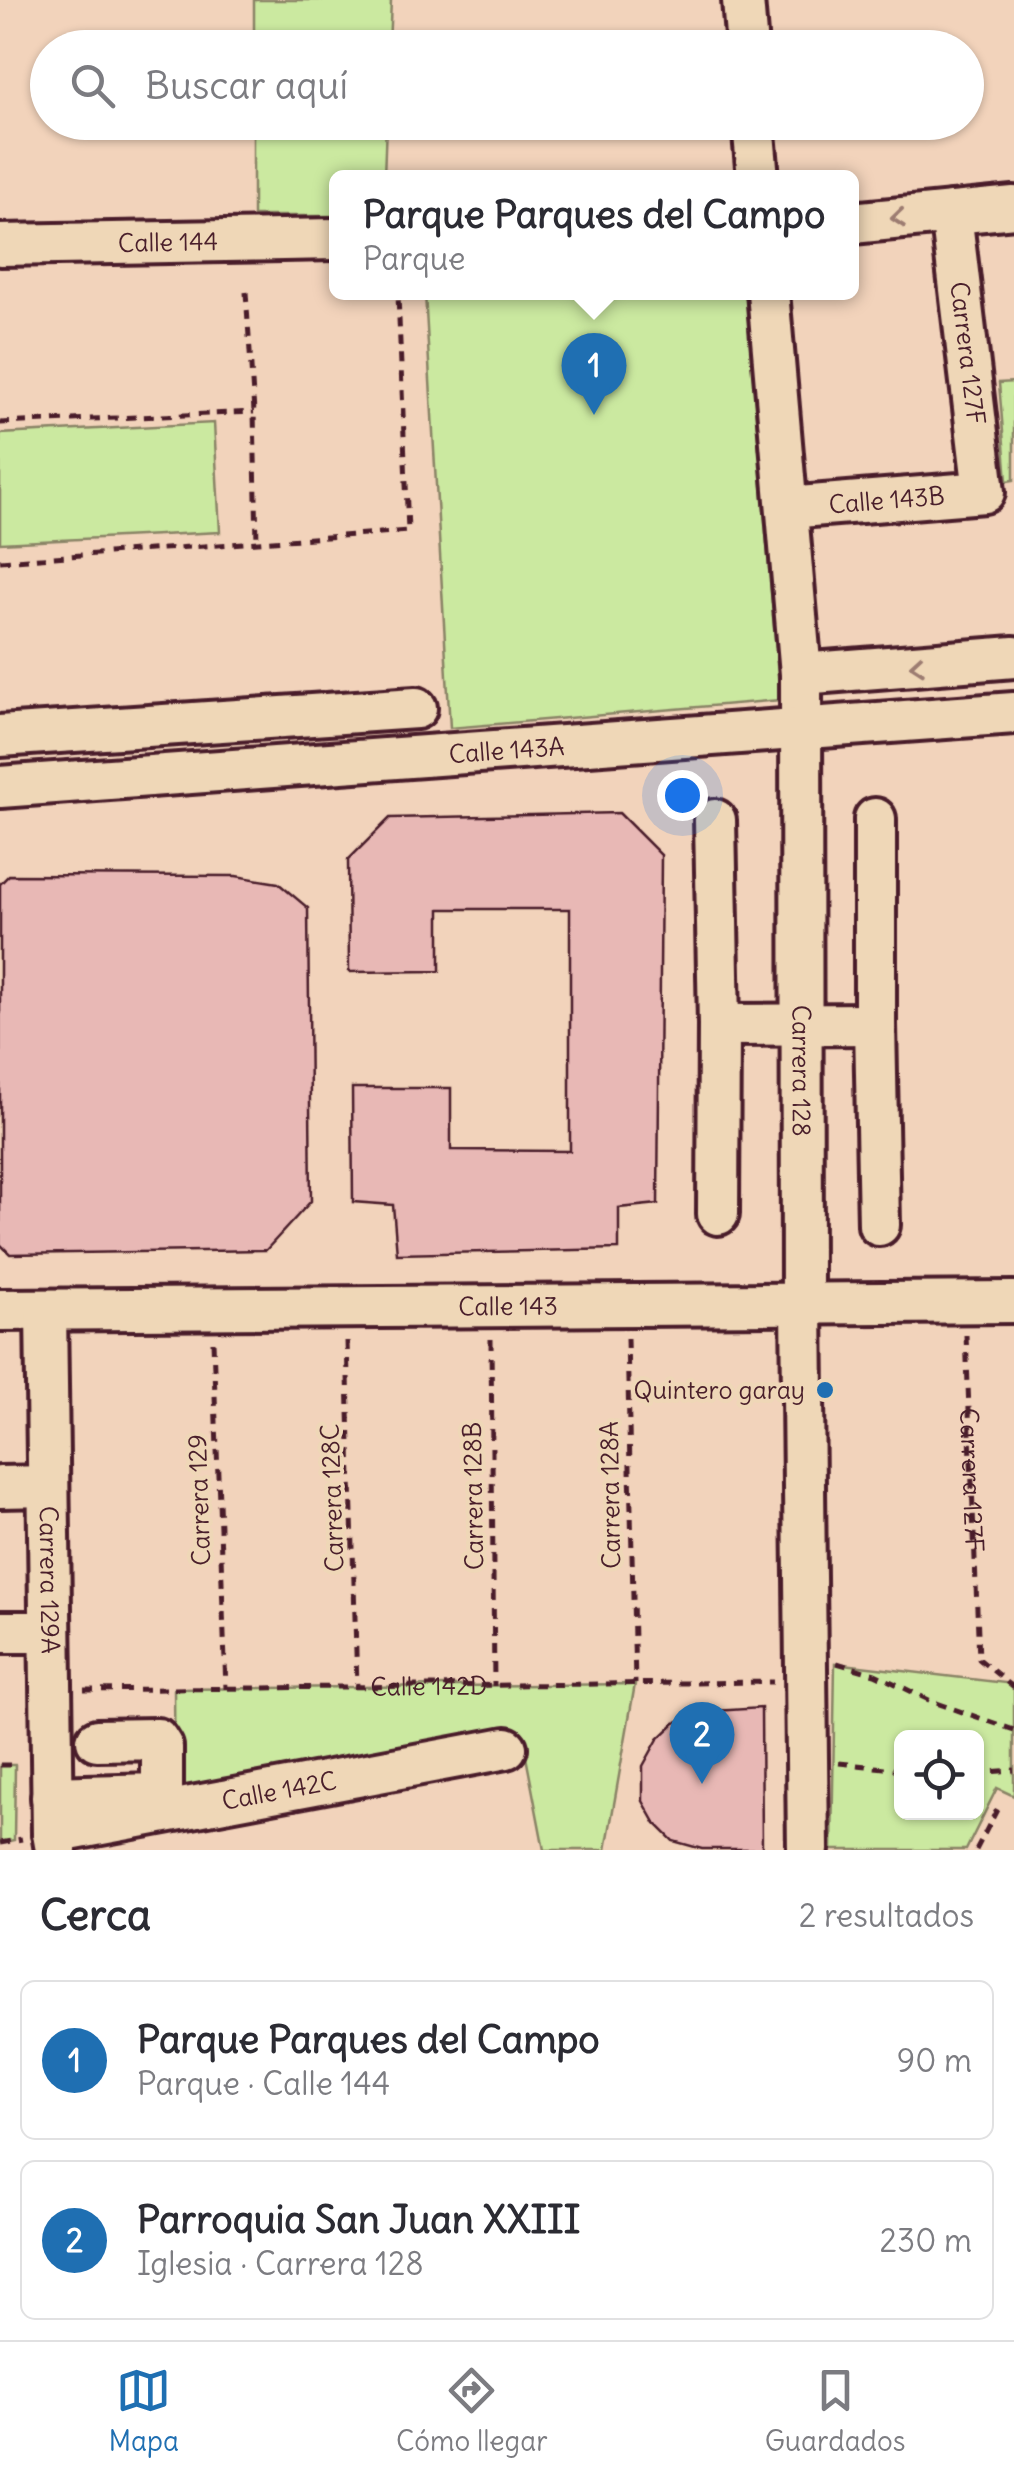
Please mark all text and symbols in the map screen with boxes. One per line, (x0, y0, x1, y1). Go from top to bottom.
search box (30, 30, 984, 140)
icon: search (65, 58, 120, 113)
text: Buscar aquí (145, 62, 348, 109)
popup (329, 170, 859, 300)
text: Parque Parques del Campo (363, 191, 825, 238)
one-way arrow (889, 207, 905, 228)
street label: Calle 144 (118, 225, 218, 259)
text: Parque (363, 238, 466, 279)
street label: Carrera 127F (943, 280, 993, 426)
pin: 1 (562, 332, 626, 415)
street label: Calle 143B (827, 479, 946, 521)
one-way arrow (908, 653, 924, 675)
street label: Calle 143A (448, 730, 566, 770)
your location (657, 770, 708, 821)
street label: Carrera 128 (786, 1005, 818, 1137)
street label: Calle 143 (458, 1290, 558, 1322)
place label: Quintero garay (634, 1374, 805, 1406)
marker: Quintero garay (814, 1379, 836, 1401)
street label: Carrera 127F (953, 1407, 991, 1552)
street label: Carrera 128A (593, 1421, 627, 1569)
street label: Carrera 128B (456, 1422, 490, 1570)
street label: Carrera 128C (313, 1423, 351, 1573)
street label: Carrera 129 (181, 1434, 217, 1566)
street label: Carrera 129A (33, 1506, 67, 1654)
street label: Calle 142D (370, 1669, 488, 1703)
pin: 2 (670, 1702, 734, 1784)
map controls (894, 1730, 984, 1820)
button: locate (894, 1730, 984, 1820)
street label: Calle 142C (219, 1764, 339, 1817)
text: Cerca (40, 1889, 151, 1941)
text: 2 resultados (799, 1895, 974, 1936)
text: Parque Parques del Campo (137, 2016, 600, 2063)
text: 1 (68, 2040, 81, 2081)
text: 90 m (897, 2040, 972, 2081)
text: Parque · Calle 144 (137, 2063, 390, 2104)
text: Parroquia San Juan XXIII (137, 2196, 580, 2243)
text: 2 (66, 2220, 83, 2261)
text: 230 m (880, 2220, 972, 2261)
text: Iglesia · Carrera 128 (137, 2243, 424, 2284)
tab: Mapa (109, 2363, 179, 2459)
tab: Cómo llegar (396, 2363, 548, 2459)
tab: Guardados (765, 2363, 905, 2459)

